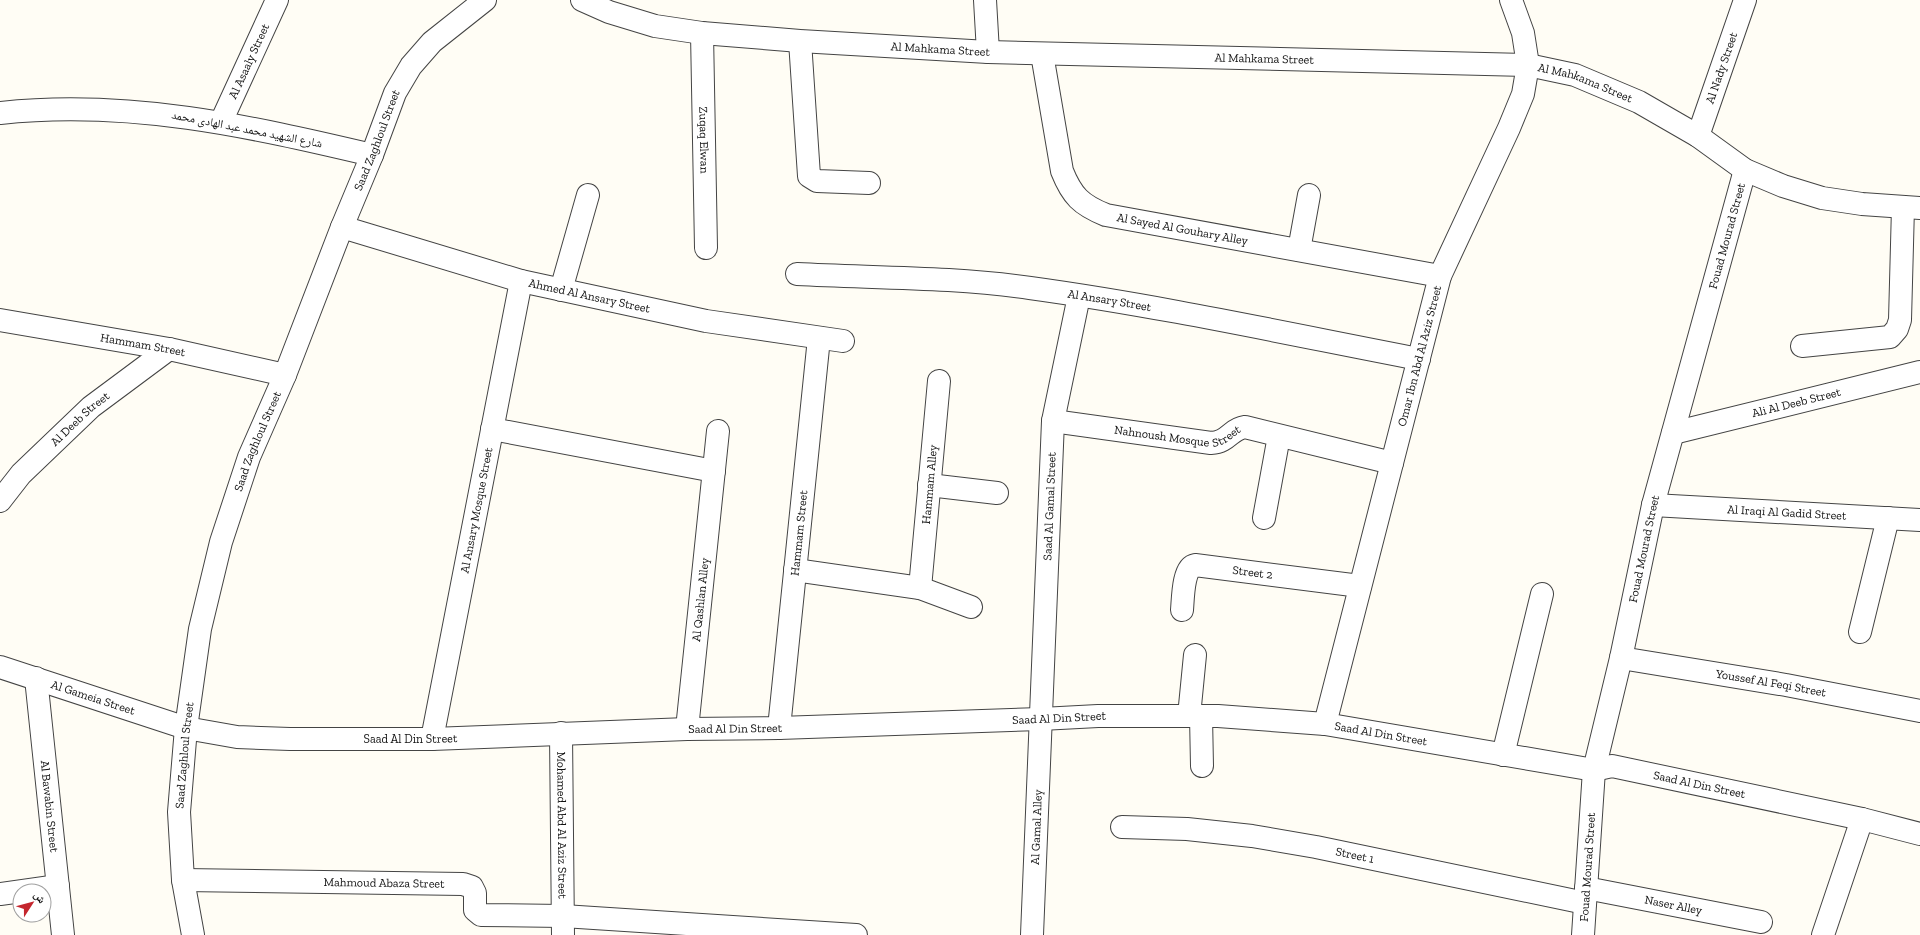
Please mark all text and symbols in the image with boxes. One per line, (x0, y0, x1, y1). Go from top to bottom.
street label: Al Asaaly Street (226, 21, 272, 101)
street label: Al Nady Street (1703, 30, 1741, 106)
street label: Al Mahkama Street (890, 39, 991, 59)
street label: Al Mahkama Street (1214, 50, 1314, 67)
street label: Al Mahkama Street (1537, 60, 1635, 106)
street label: Saad Zaghloul Street (351, 86, 403, 193)
street label: Zuqaq Elwan (696, 106, 712, 174)
street label: شارع الشهيد محمد عبد الهادى محمد (170, 108, 324, 151)
street label: Fouad Mourad Street (1706, 181, 1748, 290)
street label: Al Sayed Al Gouhary Alley (1116, 210, 1250, 248)
street label: Ahmed Al Ansary Street (527, 276, 652, 316)
street label: Omar Ibn Abd Al Aziz Street (1395, 283, 1444, 428)
street label: Al Ansary Street (1067, 287, 1153, 314)
street label: Hammam Street (99, 330, 187, 360)
street label: Ali Al Deeb Street (1750, 385, 1843, 420)
street label: Saad Zaghloul Street (231, 388, 284, 493)
street label: Al Deeb Street (48, 389, 112, 449)
street label: Nahnoush Mosque Street (1113, 422, 1243, 450)
street label: Hammam Alley (919, 443, 940, 525)
street label: Al Ansary Mosque Street (457, 446, 496, 574)
street label: Saad Al Gamal Street (1040, 451, 1059, 561)
street label: Hammam Street (788, 489, 810, 577)
street label: Fouad Mourad Street (1626, 493, 1663, 604)
street label: Al Iraqi Al Gadid Street (1727, 502, 1847, 523)
street label: Al Qashlan Alley (689, 556, 712, 642)
street label: Street 2 (1232, 563, 1274, 582)
street label: Youssef Al Feqi Street (1714, 666, 1828, 700)
street label: Al Gameia Street (49, 677, 137, 718)
street label: Saad Zaghloul Street (172, 701, 197, 809)
street label: Saad Al Din Street (1012, 709, 1106, 727)
street label: Saad Al Din Street (1333, 719, 1429, 748)
street label: Saad Al Din Street (688, 721, 783, 736)
street label: Saad Al Din Street (364, 731, 458, 746)
street label: Mohamed Abd Al Aziz Street (554, 751, 570, 899)
street label: Al Bawabin Street (38, 760, 61, 854)
street label: Saad Al Din Street (1652, 768, 1747, 801)
street label: Al Gamal Alley (1028, 788, 1045, 865)
street label: Fouad Mourad Street (1577, 812, 1598, 922)
street label: Street 1 (1334, 844, 1376, 866)
street label: Mahmoud Abaza Street (323, 875, 445, 891)
north arrow (12, 883, 52, 923)
text: ش (30, 889, 49, 907)
street label: Naser Alley (1643, 893, 1704, 918)

